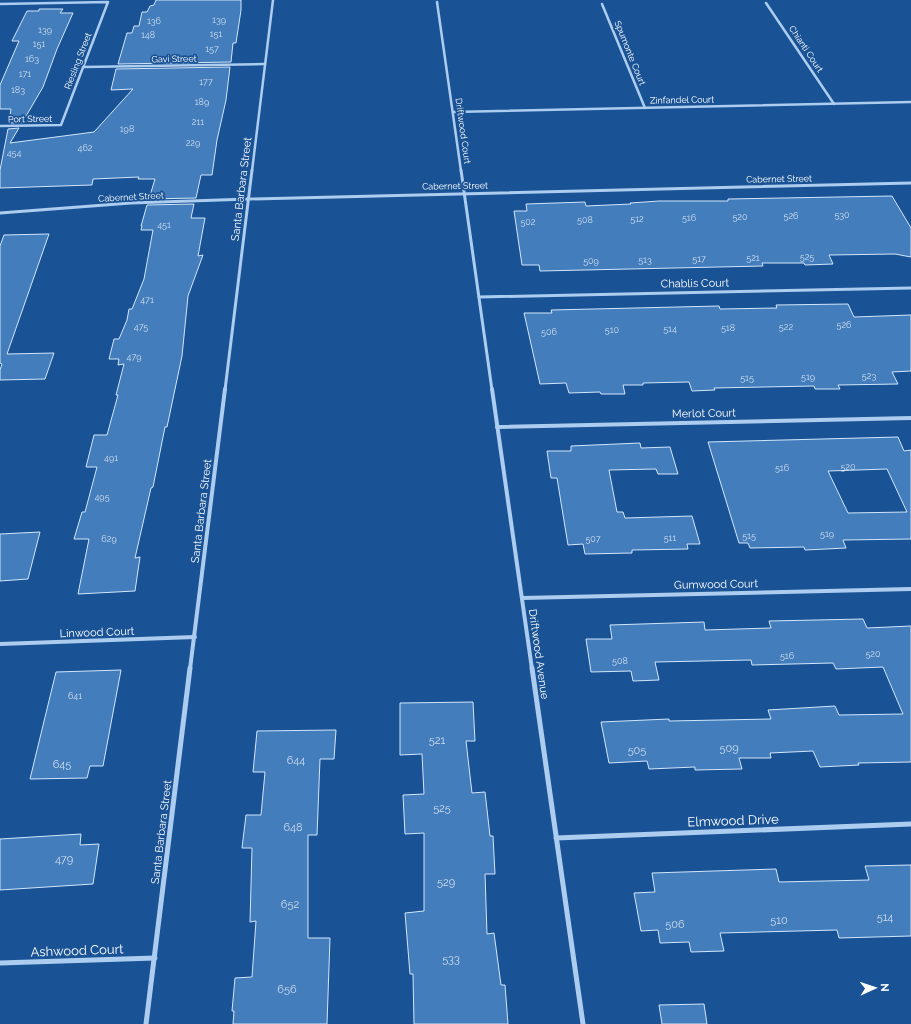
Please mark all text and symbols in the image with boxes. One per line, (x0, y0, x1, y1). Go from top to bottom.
house number: 139 (212, 15, 226, 25)
house number: 136 (147, 16, 162, 26)
street label: Spumonte Court (612, 19, 648, 87)
street label: Chianti Court (787, 24, 825, 74)
house number: 139 (38, 25, 52, 35)
house number: 151 (210, 29, 222, 39)
house number: 148 (141, 30, 155, 40)
street label: Riesling Street (63, 31, 93, 91)
house number: 151 (33, 39, 45, 49)
house number: 157 (205, 44, 219, 54)
house number: 163 (25, 54, 39, 64)
street label: Gavi Street (151, 54, 197, 64)
house number: 171 (19, 69, 31, 79)
house number: 177 (199, 77, 213, 87)
house number: 183 (11, 85, 25, 95)
street label: Zinfandel Court (650, 94, 714, 106)
house number: 189 (195, 97, 209, 107)
street label: Driftwood Court (453, 97, 473, 165)
street label: Port Street (8, 114, 52, 124)
house number: 211 (192, 117, 204, 127)
house number: 198 (120, 124, 134, 134)
street label: Santa Barbara Street (229, 136, 254, 242)
house number: 229 (186, 138, 200, 148)
house number: 462 (77, 143, 93, 153)
house number: 454 (7, 148, 21, 158)
street label: Cabernet Street (746, 173, 812, 185)
street label: Cabernet Street (422, 180, 488, 192)
street label: Cabernet Street (98, 190, 164, 204)
house number: 530 (834, 210, 850, 220)
house number: 526 (783, 211, 799, 221)
house number: 520 (732, 212, 748, 222)
house number: 516 (682, 213, 697, 223)
house number: 512 (630, 214, 644, 224)
house number: 508 (577, 215, 593, 225)
house number: 502 (520, 217, 536, 227)
house number: 451 (157, 220, 171, 230)
house number: 525 (800, 252, 814, 262)
house number: 521 (746, 253, 760, 263)
house number: 517 (692, 254, 706, 264)
house number: 513 (638, 255, 652, 265)
house number: 509 (583, 256, 599, 266)
street label: Chablis Court (661, 276, 730, 291)
house number: 471 (140, 295, 154, 305)
house number: 526 (836, 320, 852, 330)
house number: 475 (134, 322, 148, 332)
house number: 522 (779, 322, 793, 332)
house number: 518 (721, 323, 735, 333)
house number: 514 (663, 324, 677, 334)
house number: 510 (605, 325, 620, 335)
house number: 506 (541, 327, 557, 337)
house number: 479 (127, 352, 141, 362)
house number: 523 (862, 371, 876, 381)
house number: 519 (801, 372, 815, 382)
house number: 515 (740, 373, 754, 383)
street label: Merlot Court (672, 406, 736, 421)
house number: 491 (104, 453, 118, 463)
street label: Santa Barbara Street (189, 458, 214, 564)
house number: 520 (840, 462, 856, 472)
house number: 516 (775, 463, 790, 473)
house number: 495 (94, 492, 110, 502)
house number: 519 (820, 529, 834, 539)
house number: 515 (742, 531, 756, 541)
house number: 511 (664, 533, 676, 543)
house number: 629 (101, 534, 117, 544)
house number: 507 (585, 534, 601, 544)
street label: Gumwood Court (674, 577, 758, 592)
street label: Driftwood Avenue (526, 608, 551, 701)
street label: Linwood Court (59, 625, 135, 640)
house number: 520 (865, 649, 881, 659)
house number: 516 (780, 651, 795, 661)
house number: 508 (612, 656, 628, 666)
house number: 641 (68, 691, 82, 701)
house number: 521 (429, 734, 446, 747)
house number: 509 (719, 742, 739, 755)
house number: 505 (628, 744, 646, 757)
house number: 644 (287, 754, 305, 767)
house number: 645 (53, 758, 71, 771)
street label: Santa Barbara Street (149, 779, 174, 885)
house number: 525 (433, 802, 451, 815)
street label: Elmwood Drive (687, 811, 779, 830)
house number: 648 (283, 821, 303, 834)
house number: 479 (55, 853, 73, 866)
house number: 529 (437, 876, 455, 889)
house number: 652 (281, 898, 299, 911)
house number: 514 (877, 911, 893, 924)
house number: 510 (770, 914, 788, 927)
house number: 506 (665, 918, 685, 931)
street label: Ashwood Court (30, 941, 124, 960)
house number: 533 (442, 953, 460, 966)
north arrow (855, 968, 895, 1008)
house number: 656 (277, 983, 297, 996)
text: N (878, 983, 891, 992)

